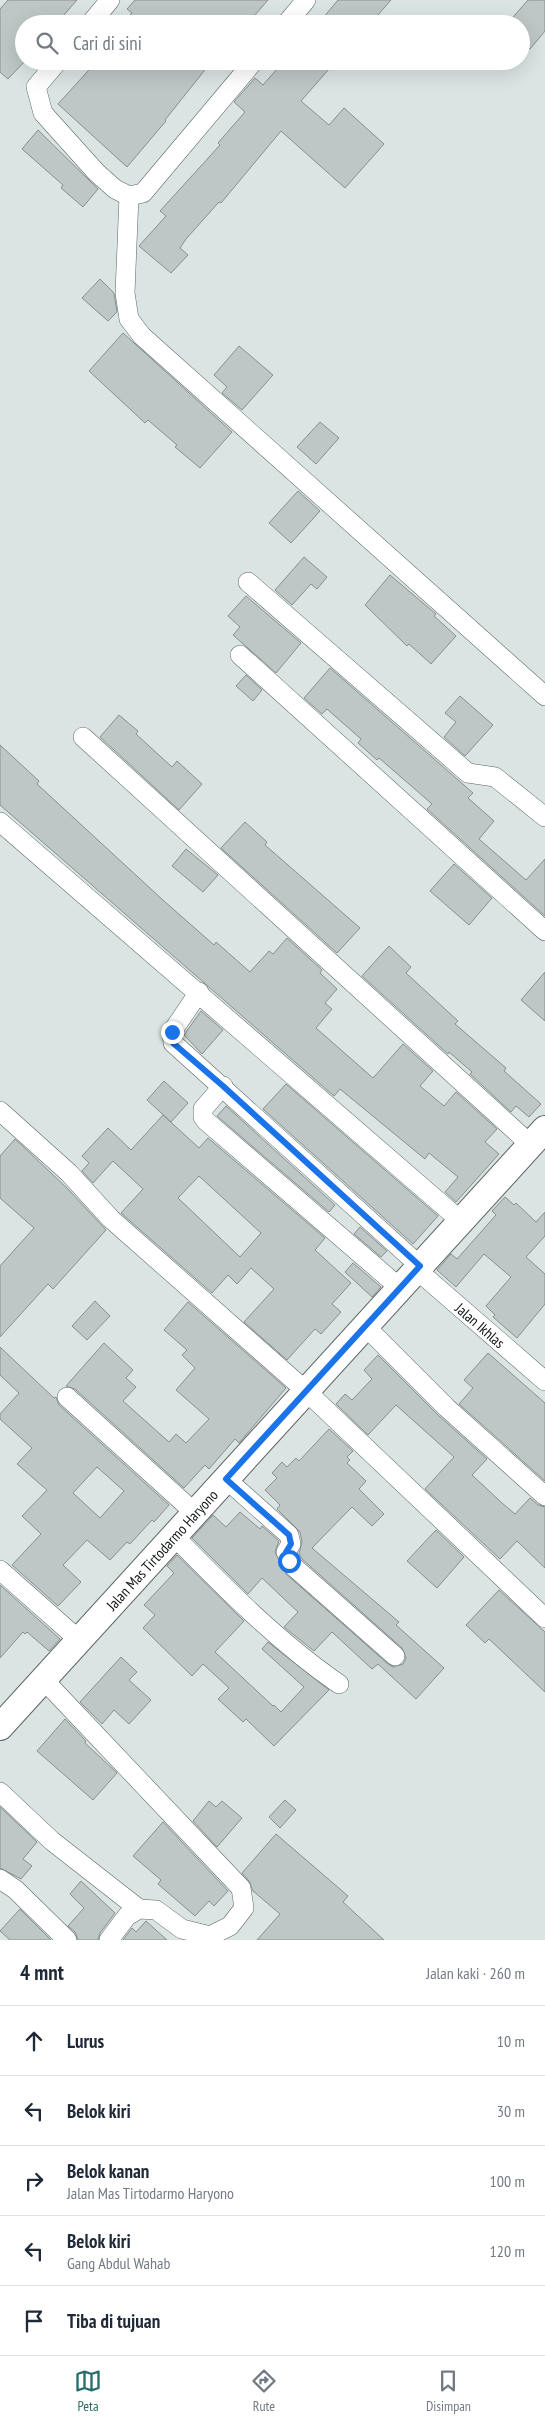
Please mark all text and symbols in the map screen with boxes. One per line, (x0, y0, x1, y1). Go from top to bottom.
search box (15, 15, 530, 70)
icon: search (33, 29, 61, 57)
text: Cari di sini (73, 31, 142, 55)
route end (161, 1021, 184, 1044)
street label: Jalan Ikhlas (451, 1298, 509, 1352)
street label: Jalan Mas Tirtodarmo Haryono (101, 1485, 222, 1615)
route start (278, 1550, 301, 1573)
text: 4 mnt (20, 1959, 64, 1986)
text: Jalan kaki · 260 m (426, 1963, 525, 1983)
icon: ahead (20, 2027, 48, 2055)
text: Lurus (67, 2029, 104, 2053)
text: 10 m (497, 2031, 525, 2051)
icon: left (20, 2097, 48, 2125)
text: Belok kiri (67, 2099, 131, 2123)
text: 30 m (497, 2101, 525, 2121)
text: Belok kanan (67, 2159, 149, 2183)
icon: right (20, 2167, 48, 2195)
text: 100 m (490, 2171, 525, 2191)
text: Jalan Mas Tirtodarmo Haryono (67, 2183, 234, 2203)
text: Belok kiri (67, 2229, 131, 2253)
icon: left (20, 2237, 48, 2265)
text: 120 m (490, 2241, 525, 2261)
text: Gang Abdul Wahab (67, 2253, 170, 2273)
icon: arrive (20, 2307, 48, 2335)
text: Tiba di tujuan (67, 2309, 160, 2333)
tab: Peta (74, 2367, 102, 2415)
tab: Rute (250, 2367, 278, 2415)
tab: Disimpan (426, 2367, 471, 2415)

